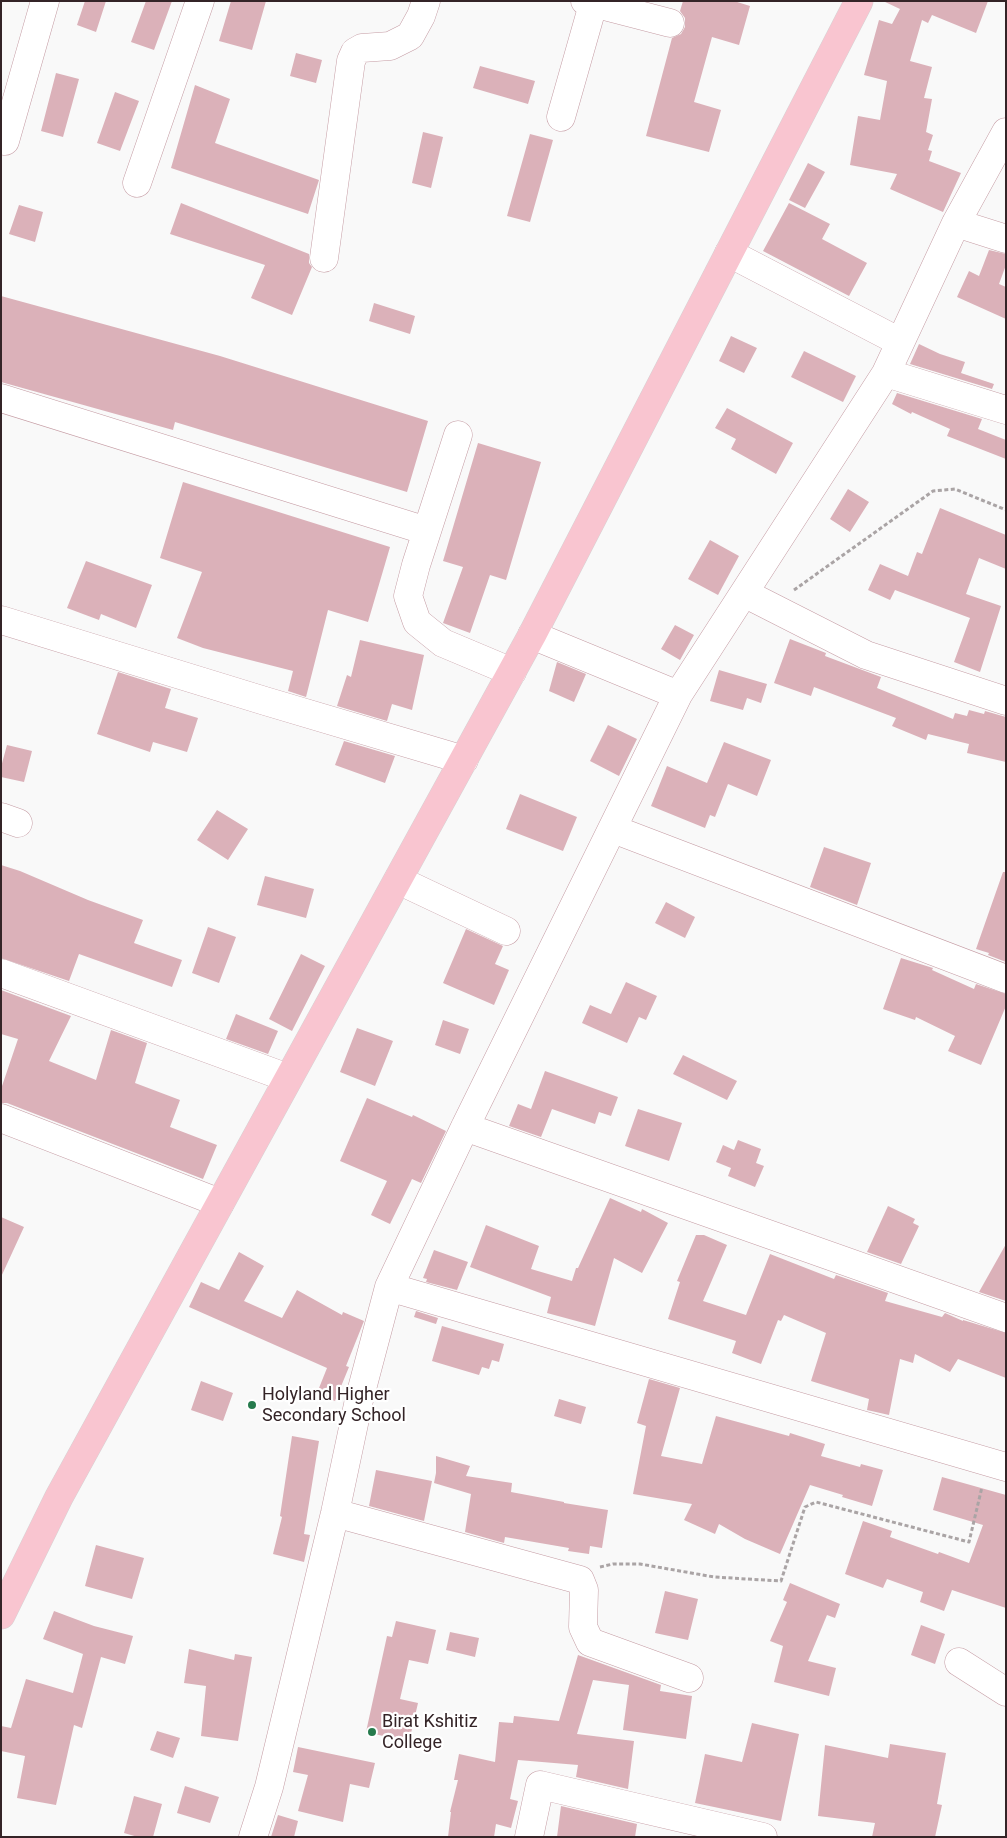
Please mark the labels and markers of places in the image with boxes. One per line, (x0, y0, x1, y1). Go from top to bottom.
place label: Holyland Higher Secondary School (262, 1384, 406, 1426)
marker: Holyland Higher Secondary School (246, 1399, 258, 1411)
place label: Birat Kshitiz College (382, 1711, 478, 1754)
marker: Birat Kshitiz College (366, 1726, 378, 1738)

